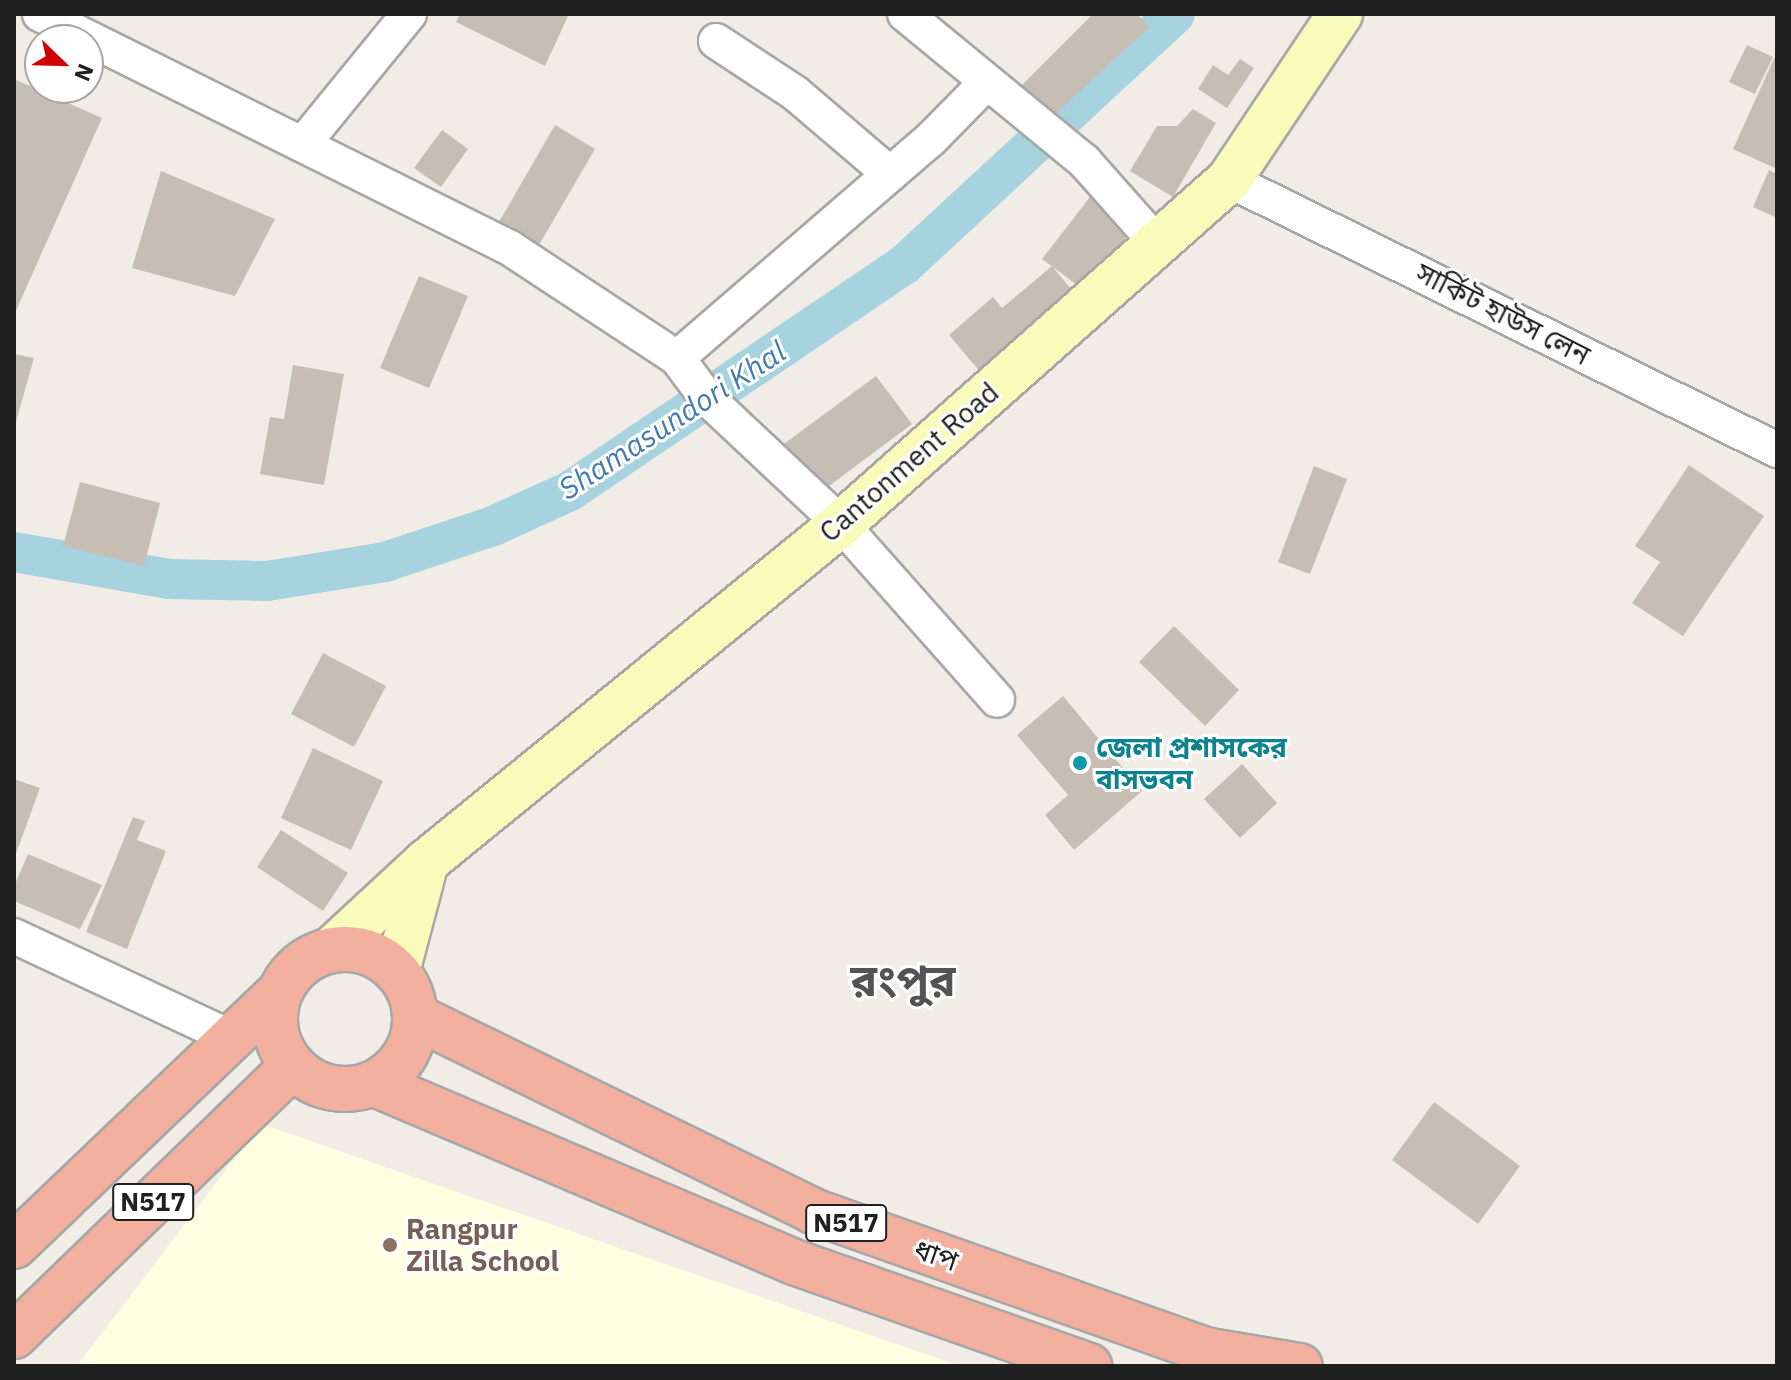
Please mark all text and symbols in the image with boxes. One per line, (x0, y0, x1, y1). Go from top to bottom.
north arrow (24, 24, 104, 104)
text: N (68, 60, 101, 86)
street label: সার্কিট হাউস লেন (1410, 256, 1596, 372)
water label: Shamasundori Khal (552, 333, 792, 507)
street label: Cantonment Road (813, 375, 1005, 549)
place label: জেলা প্রশাসকের বাসভবন (1096, 730, 1287, 796)
marker: জেলা প্রশাসকের বাসভবন (1071, 754, 1089, 772)
district label: রংপুর (850, 954, 956, 1006)
road number: N517 (111, 1180, 195, 1224)
road number: N517 (804, 1201, 888, 1245)
place label: Rangpur Zilla School (406, 1212, 559, 1278)
street label: ধাপ (910, 1232, 962, 1278)
marker: Rangpur Zilla School (381, 1236, 399, 1254)

